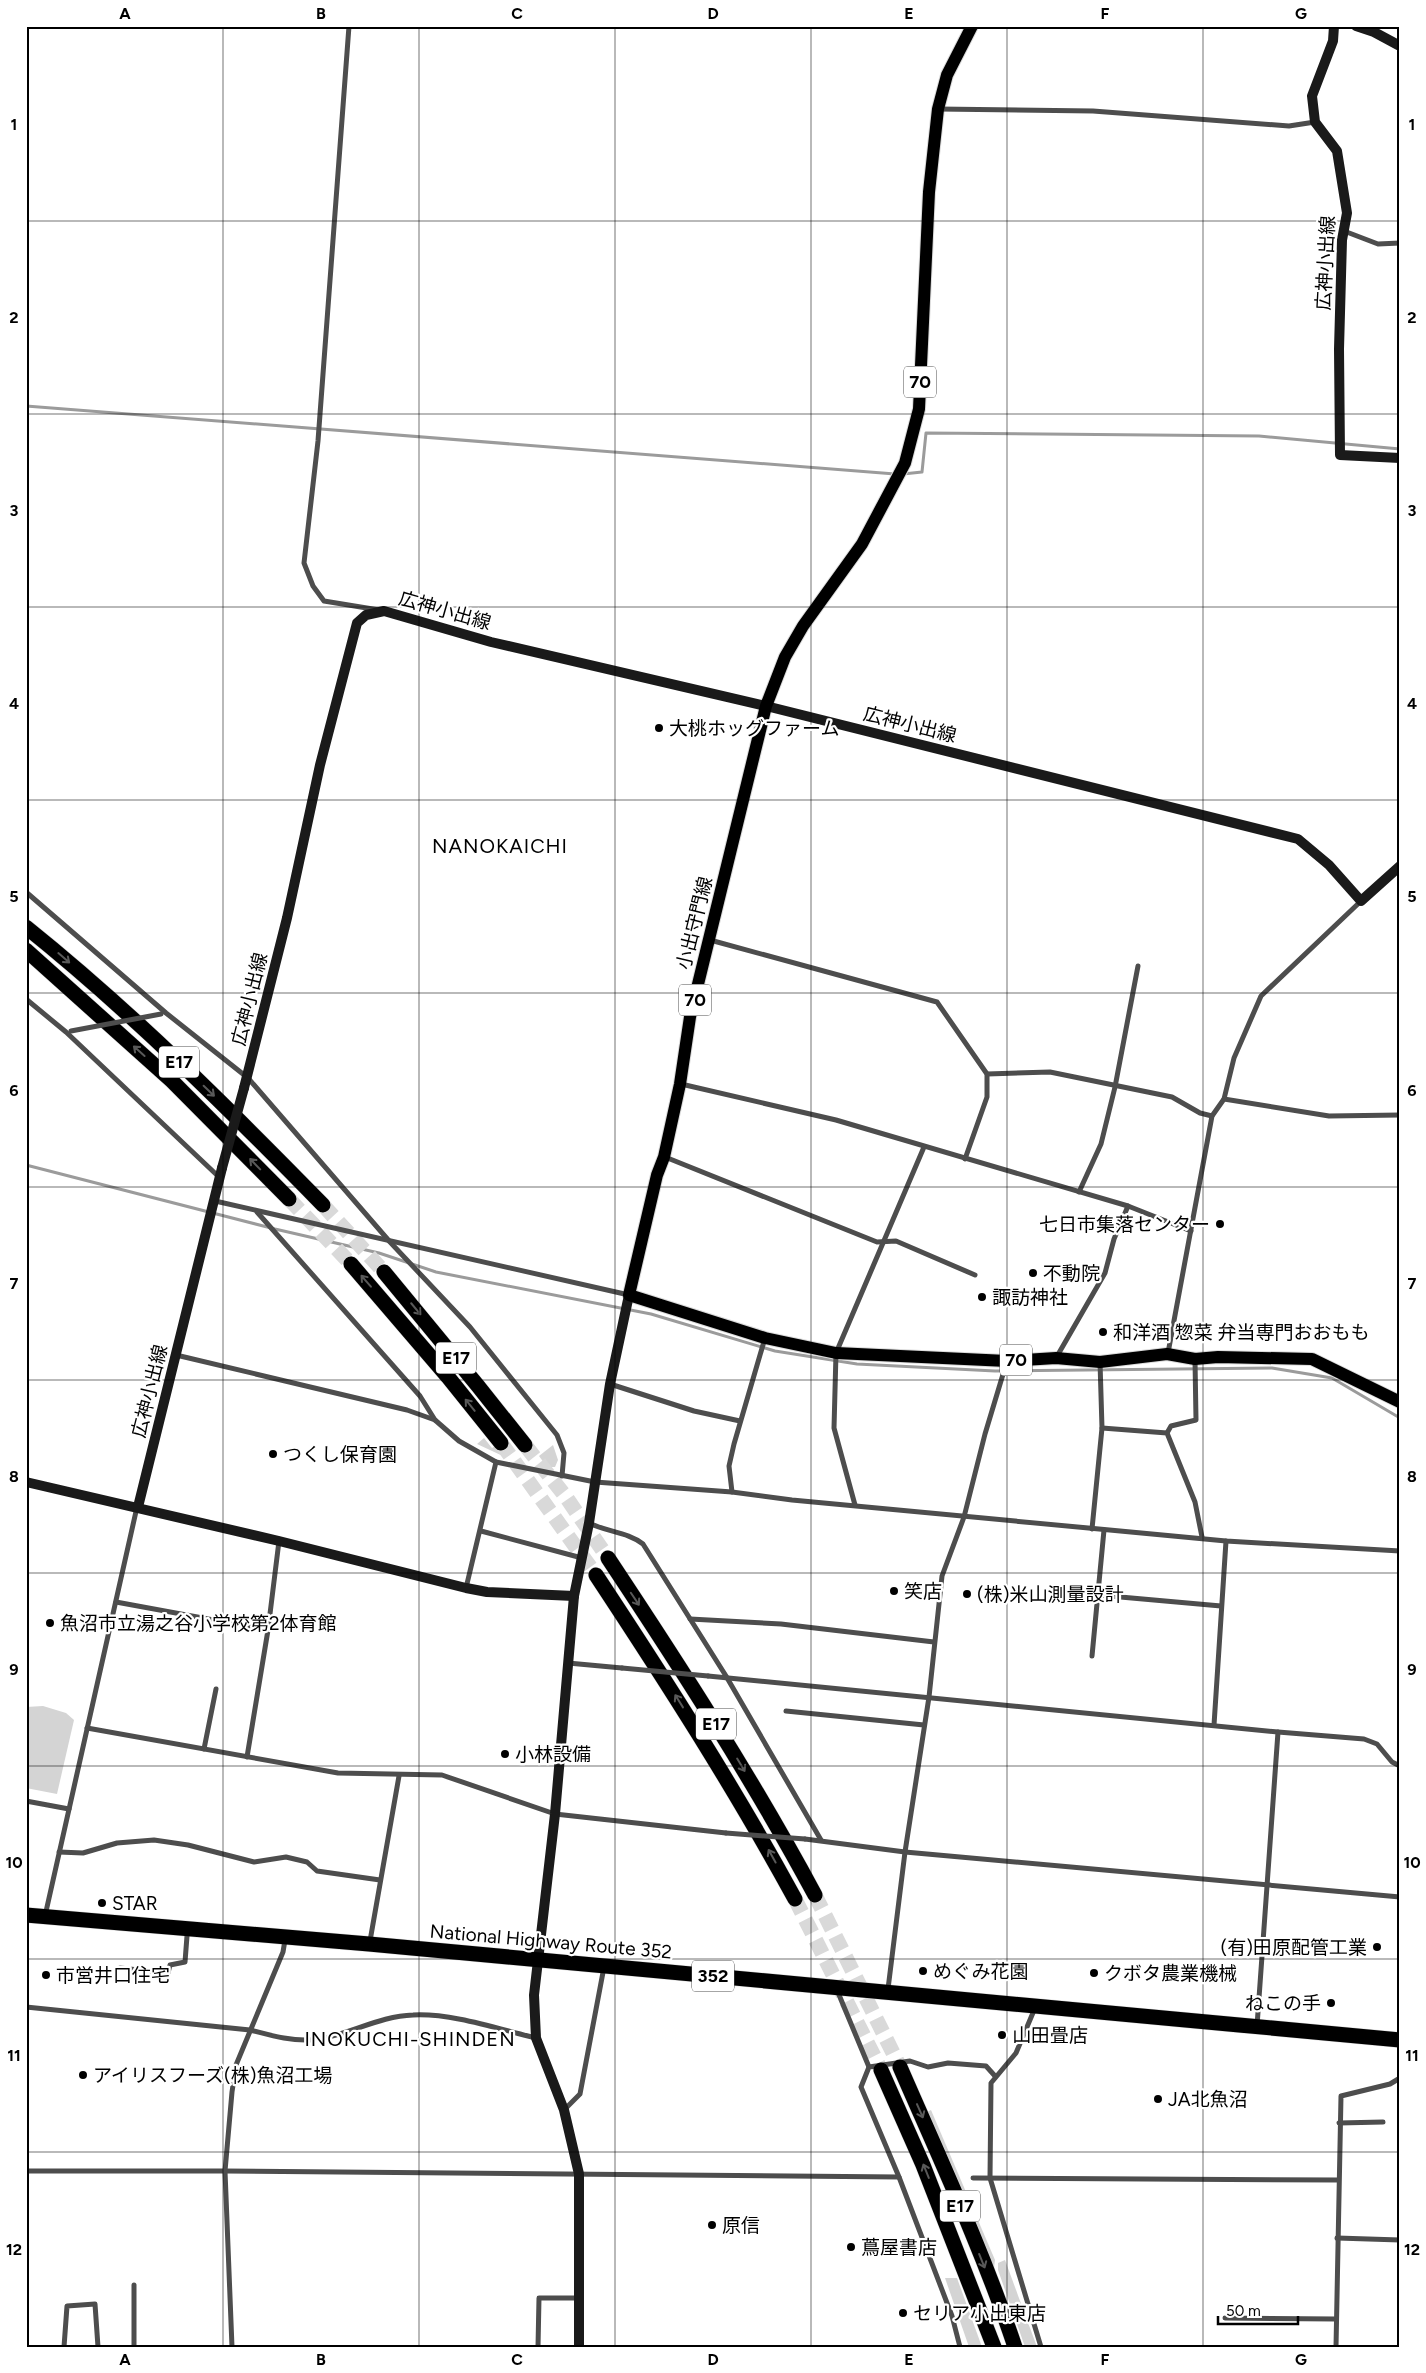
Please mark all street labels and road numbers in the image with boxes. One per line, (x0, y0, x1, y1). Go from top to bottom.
street label: 広神小出線 (1312, 215, 1339, 311)
road number: 70 (904, 367, 936, 398)
street label: 広神小出線 (396, 586, 494, 635)
street label: 広神小出線 (861, 702, 959, 747)
street label: 小出守門線 (672, 874, 717, 972)
street label: 広神小出線 (227, 950, 272, 1048)
road number: 70 (679, 984, 711, 1016)
road number: E17 (159, 1046, 199, 1078)
street label: 広神小出線 (127, 1342, 172, 1440)
road number: E17 (436, 1342, 476, 1374)
road number: 70 (1000, 1344, 1032, 1376)
road number: E17 (696, 1708, 736, 1740)
street label: National Highway Route 352 (429, 1919, 673, 1964)
road number: 352 (692, 1960, 734, 1992)
road number: E17 (940, 2190, 980, 2222)

